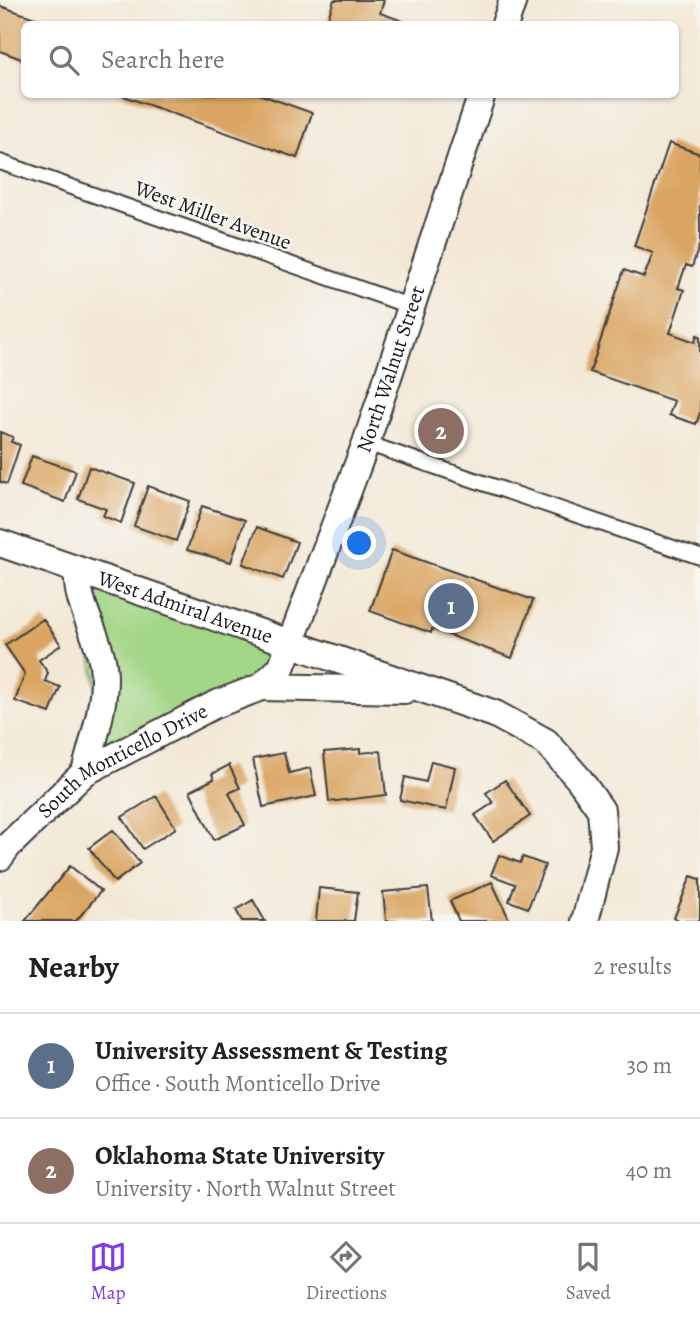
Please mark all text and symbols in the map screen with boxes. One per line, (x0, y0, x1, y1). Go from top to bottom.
search box (21, 21, 679, 98)
icon: search (45, 41, 83, 79)
text: Search here (101, 42, 225, 77)
street label: West Miller Avenue (130, 173, 295, 256)
street label: North Walnut Street (350, 282, 431, 457)
pin: 2 (418, 405, 464, 457)
your location (342, 526, 376, 560)
street label: West Admiral Avenue (93, 564, 276, 650)
pin: 1 (428, 580, 474, 632)
street label: South Monticello Drive (31, 697, 212, 824)
text: Nearby (28, 947, 119, 987)
text: 2 results (594, 951, 672, 982)
text: University Assessment & Testing (95, 1033, 447, 1068)
text: 1 (47, 1050, 55, 1081)
text: 30 m (626, 1050, 672, 1081)
text: Office · South Monticello Drive (95, 1068, 380, 1099)
text: Oklahoma State University (95, 1138, 384, 1173)
text: 2 (45, 1155, 57, 1186)
text: 40 m (626, 1155, 672, 1186)
text: University · North Walnut Street (95, 1173, 396, 1204)
tab: Map (89, 1238, 127, 1306)
tab: Directions (306, 1238, 387, 1306)
tab: Saved (566, 1238, 611, 1306)

